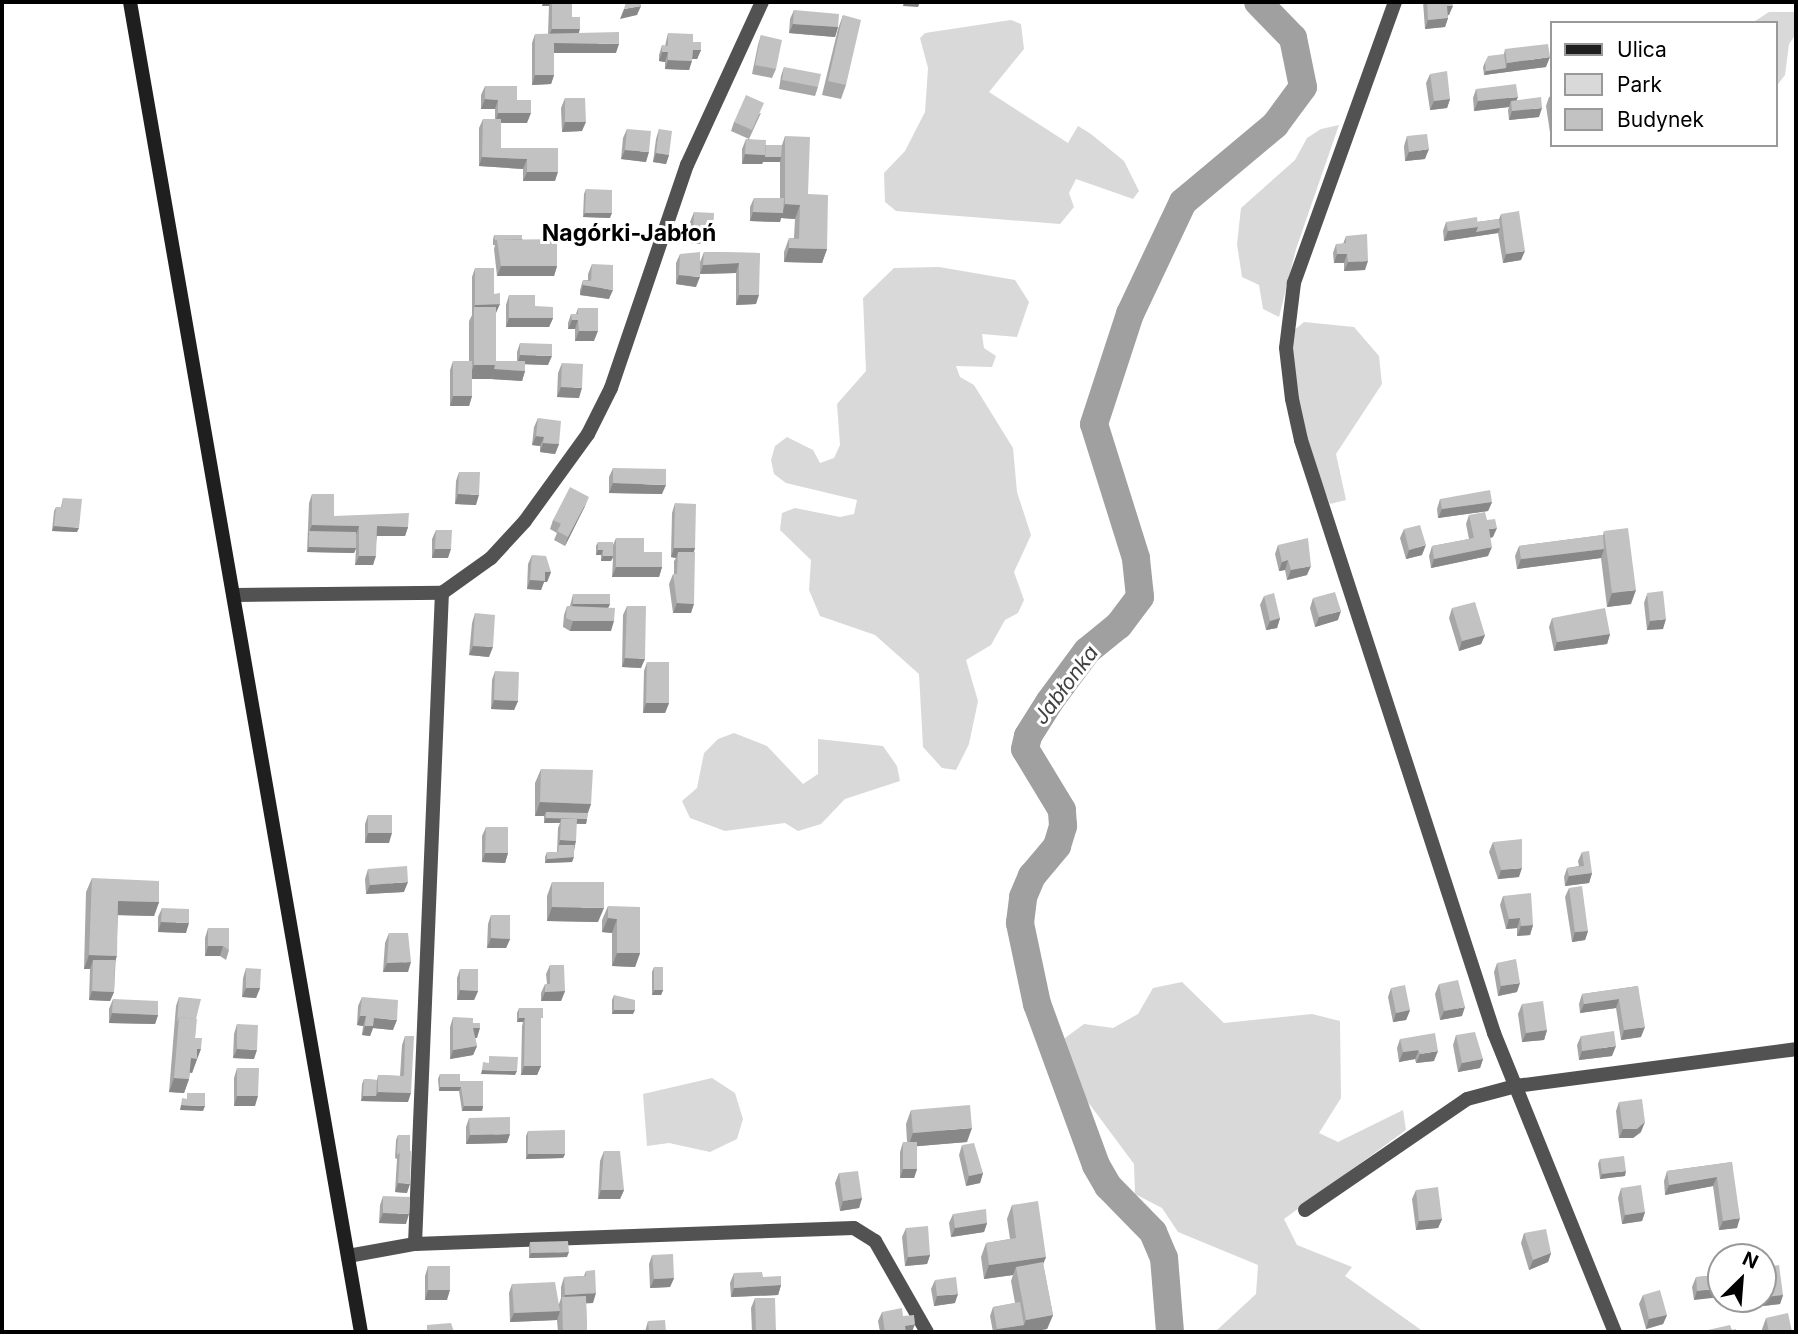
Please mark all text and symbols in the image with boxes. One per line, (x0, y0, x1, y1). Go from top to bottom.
legend (1549, 21, 1777, 147)
text: Ulica (1617, 37, 1667, 62)
text: Park (1617, 72, 1662, 97)
text: Budynek (1617, 107, 1704, 132)
district label: Nagórki-Jabłoń (542, 219, 716, 247)
water label: Jabłonka (1028, 641, 1104, 729)
north arrow (1707, 1243, 1777, 1313)
text: N (1739, 1247, 1762, 1274)

